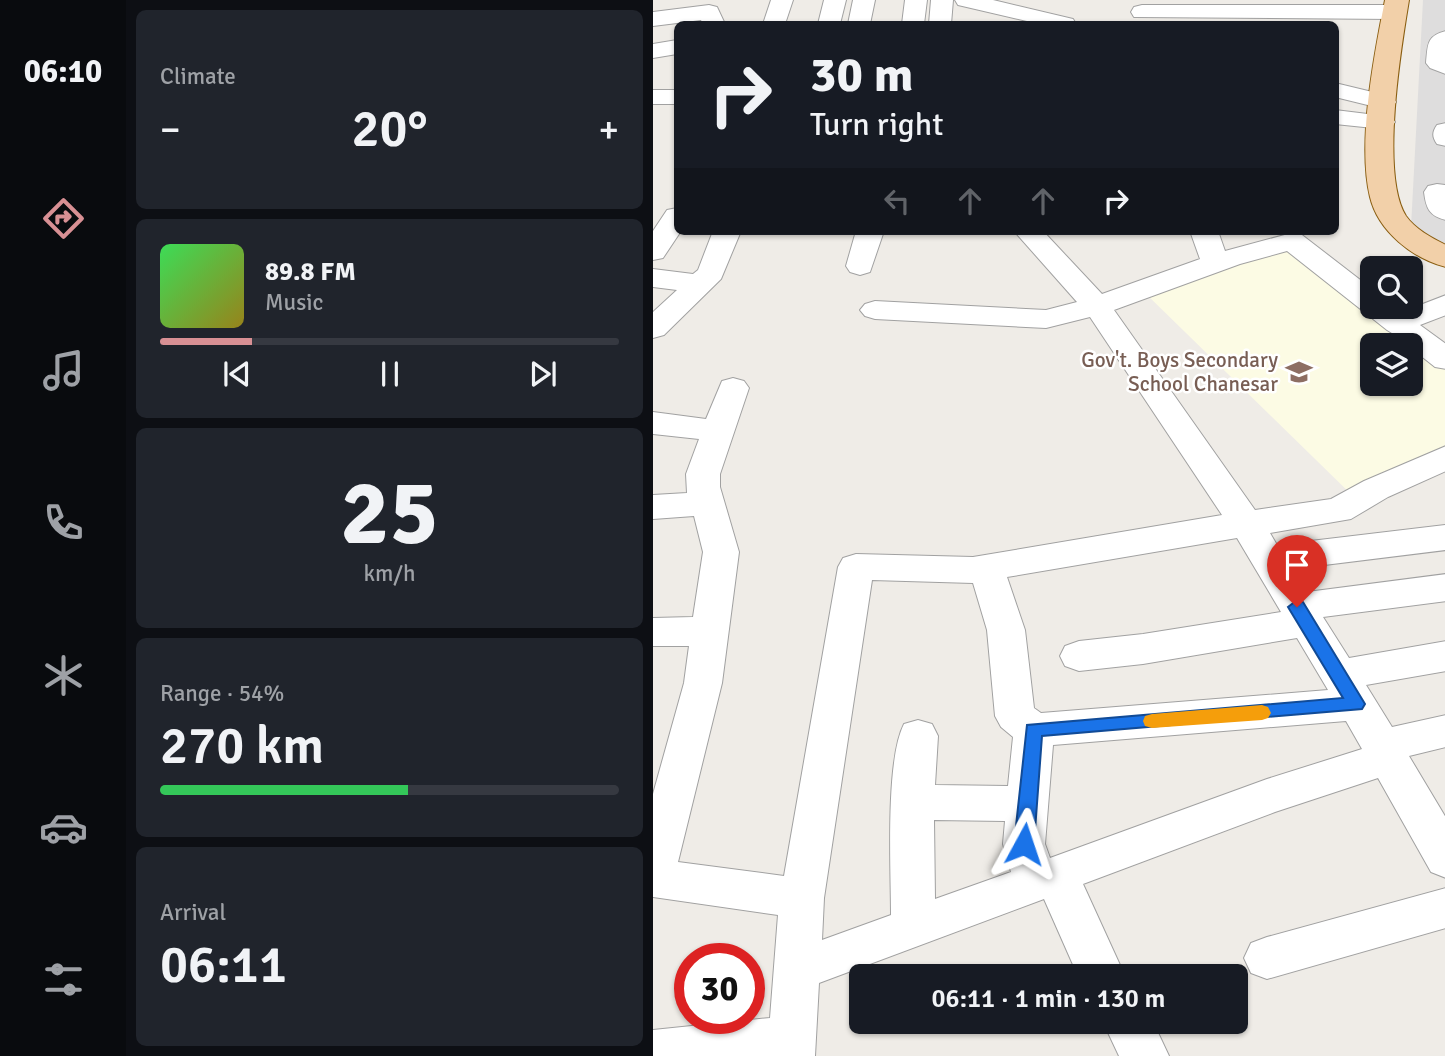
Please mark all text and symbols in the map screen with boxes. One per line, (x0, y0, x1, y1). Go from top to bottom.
text: 30 m (810, 45, 913, 105)
icon: right (695, 49, 786, 140)
text: 06:10 (24, 52, 102, 91)
text: Climate (160, 62, 236, 91)
text: 20° (351, 97, 428, 161)
text: Turn right (810, 105, 943, 144)
text: − (160, 106, 181, 153)
text: + (598, 106, 619, 153)
icon: left (878, 182, 916, 220)
icon: ahead (951, 182, 989, 220)
icon: ahead (1024, 182, 1062, 220)
icon: right (1097, 182, 1135, 220)
icon: directions (39, 194, 88, 243)
text: 89.8 FM (265, 256, 356, 288)
map controls (1360, 256, 1423, 396)
button: search (1360, 256, 1423, 319)
text: Music (265, 288, 323, 317)
button: layers (1360, 333, 1423, 396)
icon: music (39, 346, 88, 395)
place label: Gov't. Boys Secondary School Chanesar (1081, 347, 1278, 397)
icon: previous (218, 355, 256, 393)
icon: pause (371, 355, 409, 393)
icon: next (524, 355, 562, 393)
school or university icon: Gov't. Boys Secondary School Chanesar (1284, 357, 1314, 387)
text: 25 (340, 457, 439, 570)
icon: phone (39, 498, 88, 547)
pin (1267, 535, 1327, 607)
icon: arrive (1278, 546, 1316, 584)
text: km/h (363, 559, 416, 588)
icon: climate (39, 651, 88, 700)
text: Range · 54% (160, 679, 284, 708)
text: 270 km (160, 714, 324, 778)
icon: car (39, 803, 88, 852)
position arrow (987, 807, 1061, 881)
text: Arrival (160, 898, 226, 927)
text: 06:11 (160, 933, 287, 997)
speed limit sign: 30 (674, 943, 765, 1034)
icon: filters (39, 955, 88, 1004)
text: 06:11 · 1 min · 130 m (932, 983, 1165, 1015)

